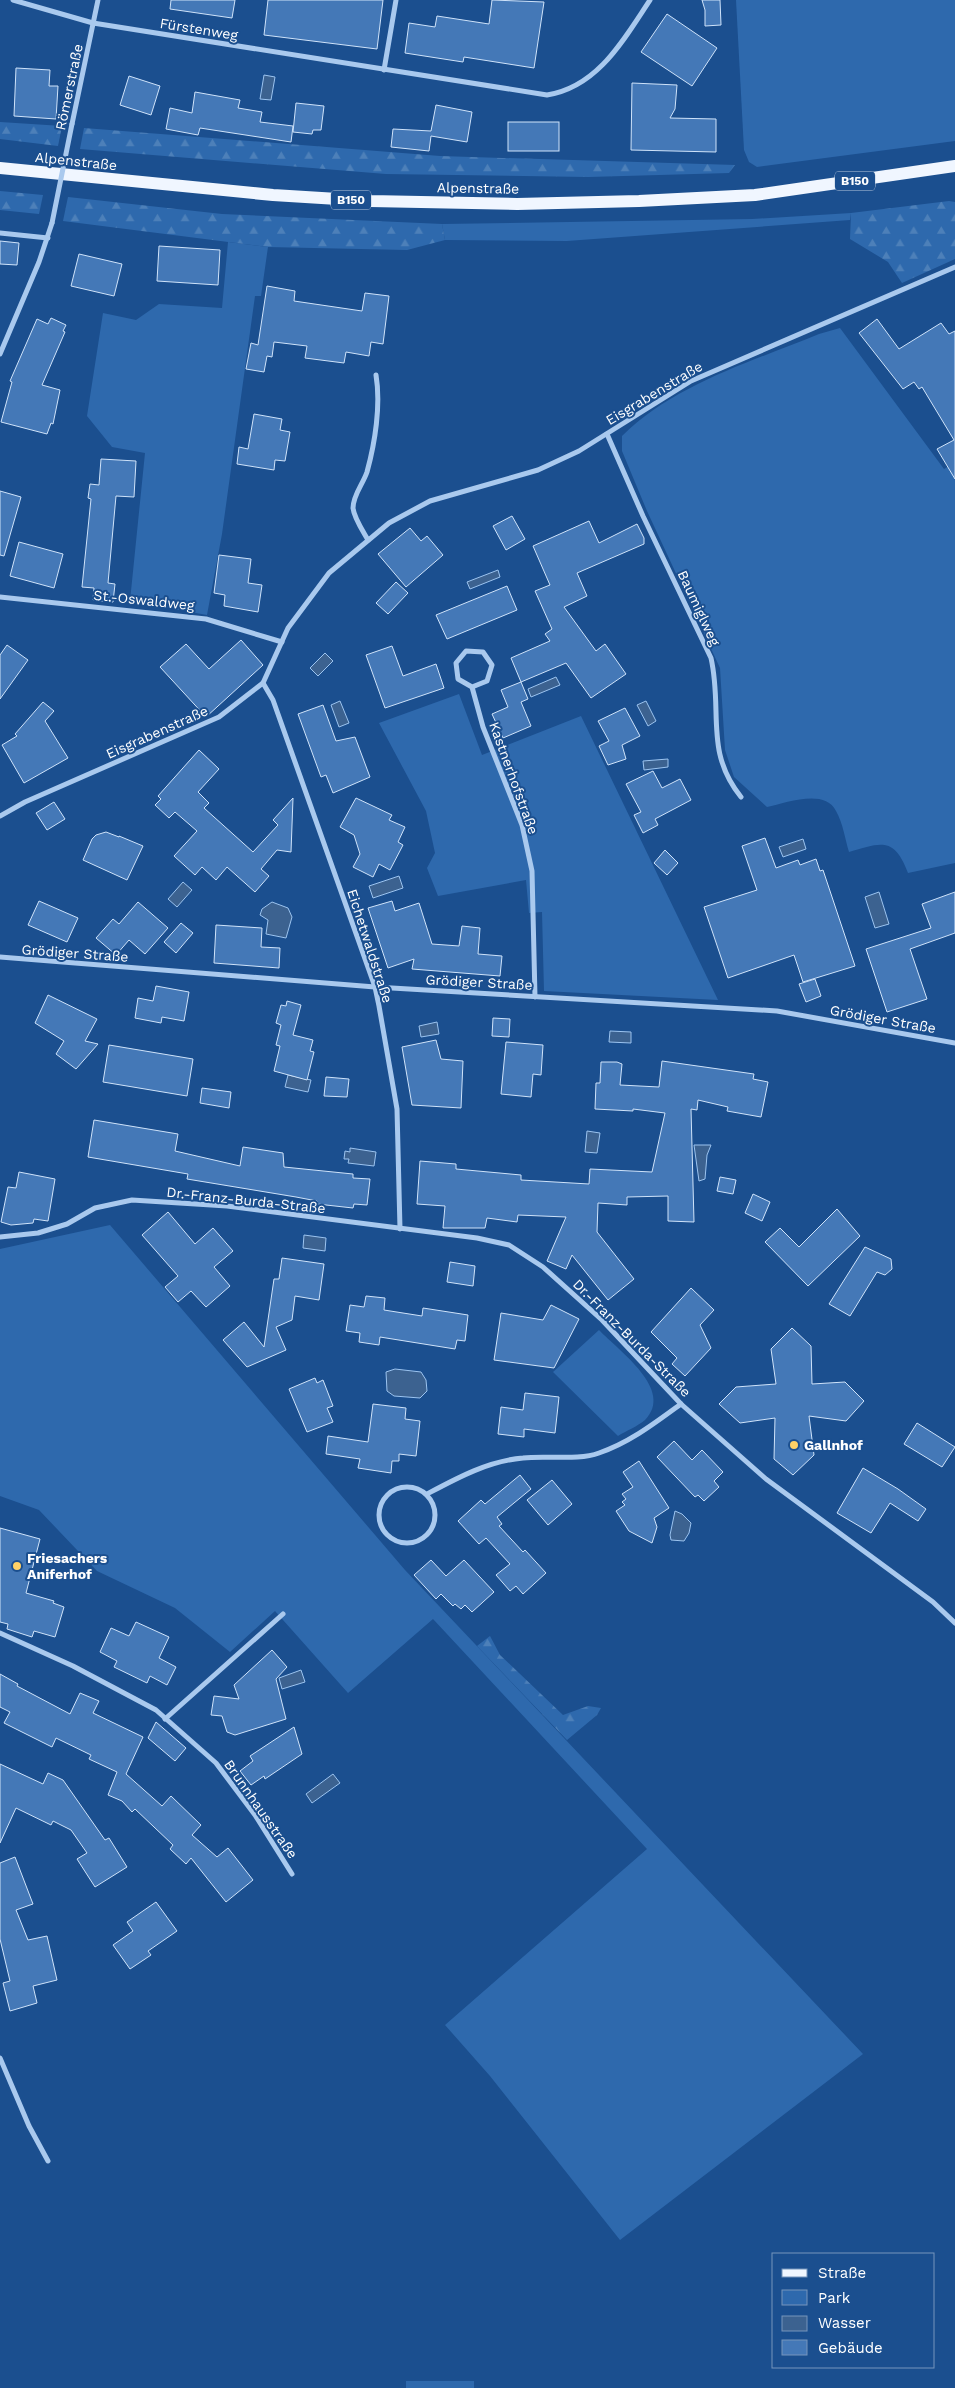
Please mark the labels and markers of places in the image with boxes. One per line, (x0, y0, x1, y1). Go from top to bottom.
place label: Gallnhof (804, 1437, 863, 1453)
marker: Gallnhof (788, 1439, 800, 1451)
place label: Friesachers Aniferhof (27, 1550, 108, 1582)
marker: Friesachers Aniferhof (11, 1560, 23, 1572)

